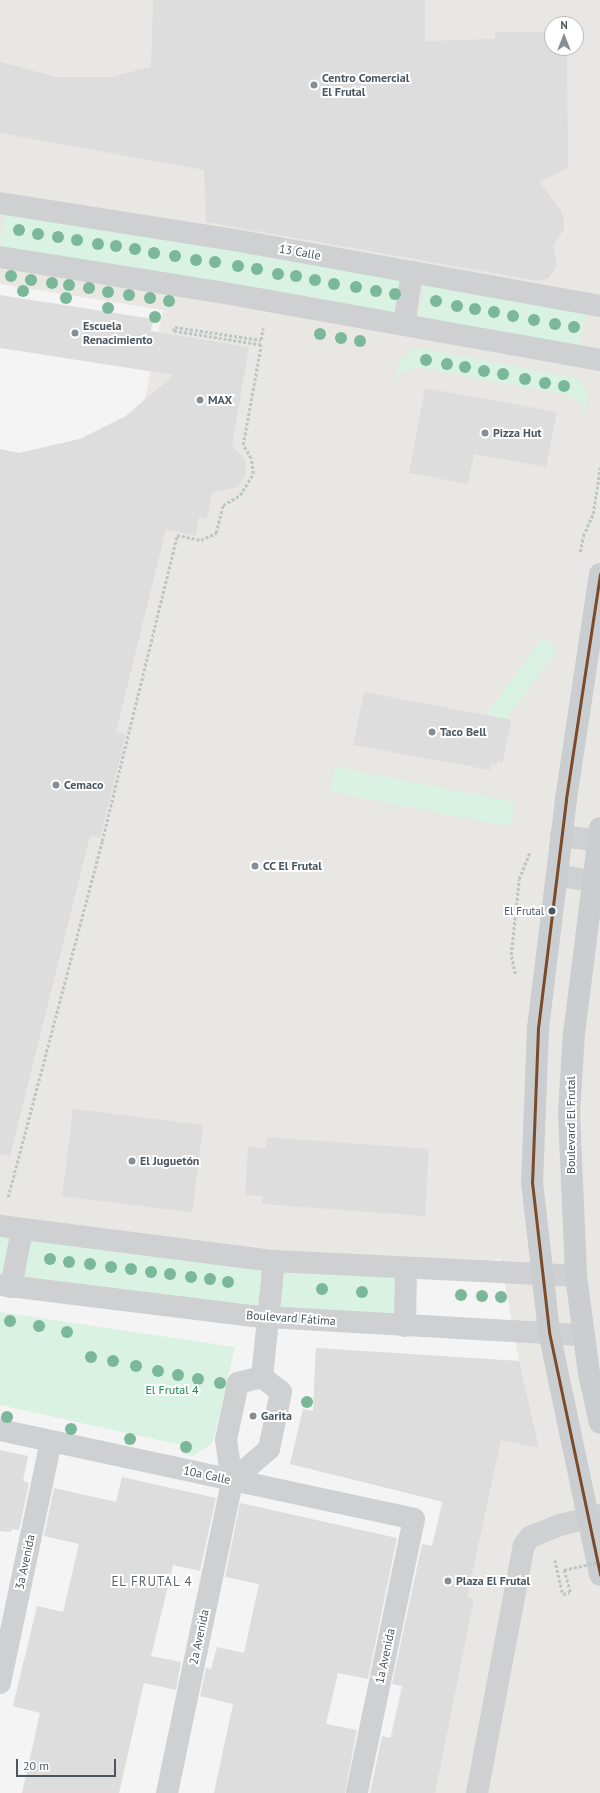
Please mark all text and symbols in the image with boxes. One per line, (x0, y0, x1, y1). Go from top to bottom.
north arrow (544, 16, 584, 56)
text: N (560, 18, 568, 32)
place label: Centro Comercial El Frutal (322, 71, 409, 99)
marker: Centro Comercial El Frutal (309, 80, 319, 90)
street label: 13 Calle (278, 241, 322, 263)
place label: Escuela Renacimiento (83, 319, 153, 347)
marker: Escuela Renacimiento (70, 328, 80, 338)
place label: MAX (208, 393, 232, 407)
marker: MAX (195, 395, 205, 405)
place label: Pizza Hut (493, 426, 542, 440)
marker: Pizza Hut (480, 428, 490, 438)
place label: Taco Bell (440, 725, 486, 739)
marker: Taco Bell (427, 727, 437, 737)
place label: Cemaco (64, 778, 103, 792)
marker: Cemaco (51, 780, 61, 790)
place label: CC El Frutal (263, 859, 322, 873)
marker: CC El Frutal (250, 861, 260, 871)
place label: El Frutal (504, 904, 544, 918)
marker: El Frutal (547, 906, 557, 916)
street label: Boulevard El Frutal (564, 1076, 578, 1174)
place label: El Juguetón (140, 1154, 199, 1168)
marker: El Juguetón (127, 1156, 137, 1166)
street label: Boulevard Fátima (246, 1308, 336, 1328)
park label: El Frutal 4 (145, 1383, 199, 1397)
place label: Garita (261, 1409, 292, 1423)
marker: Garita (248, 1411, 258, 1421)
street label: 10a Calle (182, 1463, 232, 1487)
street label: 3a Avenida (12, 1533, 38, 1591)
district label: EL FRUTAL 4 (111, 1574, 193, 1590)
place label: Plaza El Frutal (456, 1574, 530, 1588)
marker: Plaza El Frutal (443, 1576, 453, 1586)
street label: 2a Avenida (186, 1608, 212, 1666)
street label: 1a Avenida (372, 1627, 398, 1685)
scale bar (18, 1751, 118, 1777)
text: 20 m (23, 1758, 49, 1773)

